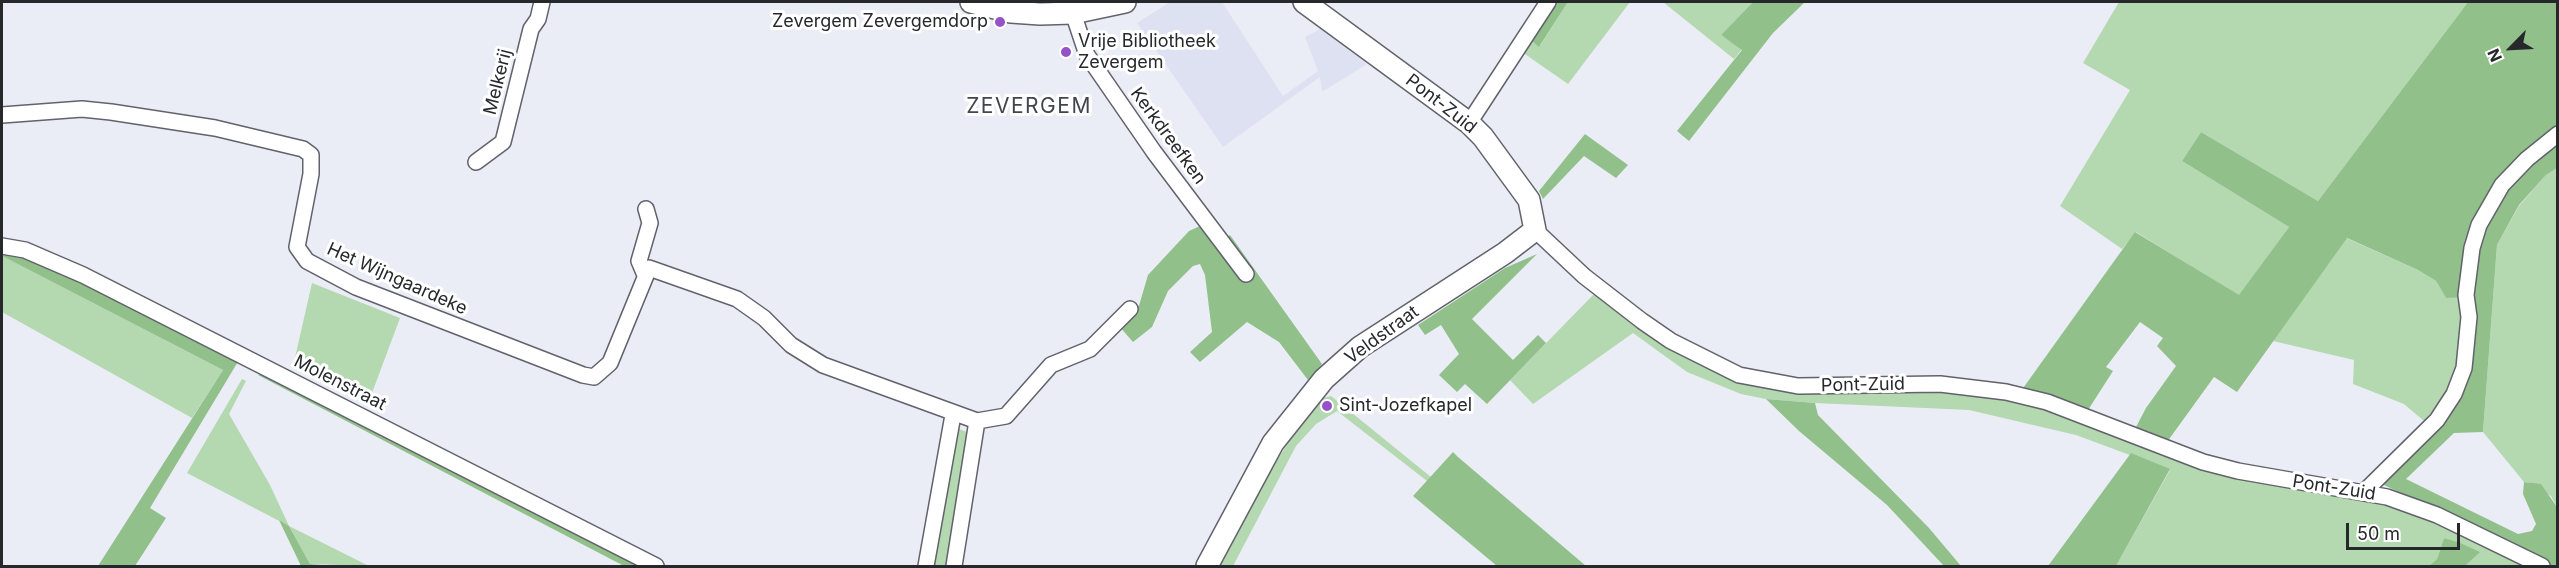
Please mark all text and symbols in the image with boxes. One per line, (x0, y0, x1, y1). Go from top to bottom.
place label: Zevergem Zevergemdorp (772, 11, 988, 33)
marker: Zevergem Zevergemdorp (993, 15, 1007, 29)
north arrow (2481, 18, 2541, 78)
place label: Vrije Bibliotheek Zevergem (1078, 31, 1216, 74)
marker: Vrije Bibliotheek Zevergem (1059, 45, 1073, 59)
text: N (2483, 46, 2506, 65)
street label: Melkerij (479, 47, 517, 117)
street label: Pont-Zuid (1401, 70, 1481, 138)
street label: Kerkdreefken (1126, 83, 1210, 189)
district label: ZEVERGEM (966, 94, 1092, 120)
street label: Het Wijngaardeke (324, 238, 470, 320)
street label: Veldstraat (1341, 301, 1423, 369)
street label: Molenstraat (290, 350, 390, 416)
street label: Pont-Zuid (1821, 373, 1905, 397)
place label: Sint-Jozefkapel (1339, 395, 1472, 417)
marker: Sint-Jozefkapel (1320, 399, 1334, 413)
street label: Pont-Zuid (2291, 471, 2377, 505)
scale bar (2349, 511, 2463, 549)
text: 50 m (2357, 523, 2400, 544)

